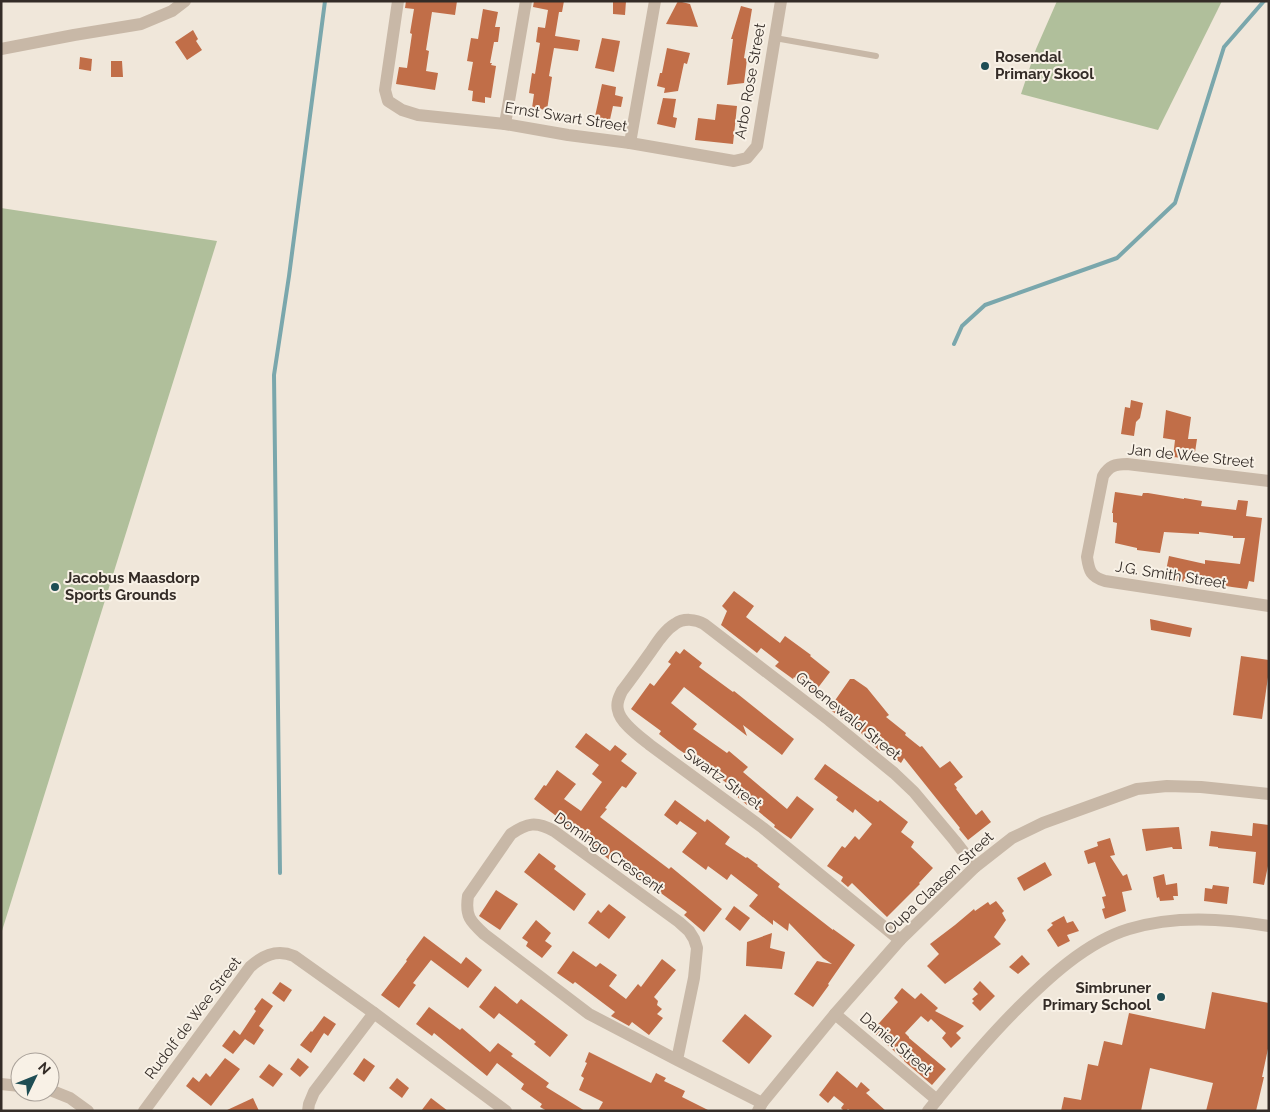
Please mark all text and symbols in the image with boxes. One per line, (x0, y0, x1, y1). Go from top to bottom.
street label: Arbo Rose Street (731, 22, 769, 140)
place label: Rosendal Primary Skool (995, 48, 1094, 83)
marker: Rosendal Primary Skool (979, 60, 991, 72)
street label: Ernst Swart Street (503, 98, 629, 136)
street label: Jan de Wee Street (1127, 440, 1255, 472)
street label: J.G. Smith Street (1114, 557, 1228, 593)
place label: Jacobus Maasdorp Sports Grounds (65, 569, 200, 604)
marker: Jacobus Maasdorp Sports Grounds (49, 581, 61, 593)
street label: Groenewald Street (792, 668, 904, 764)
street label: Swartz Street (680, 745, 766, 813)
street label: Domingo Crescent (551, 808, 667, 898)
street label: Oupa Claasen Street (881, 828, 997, 938)
street label: Rudolf de Wee Street (141, 953, 245, 1083)
place label: Simbruner Primary School (1043, 979, 1151, 1014)
marker: Simbruner Primary School (1155, 991, 1167, 1003)
street label: Daniel Street (856, 1009, 936, 1079)
north arrow (10, 1052, 60, 1102)
text: N (35, 1059, 54, 1077)

